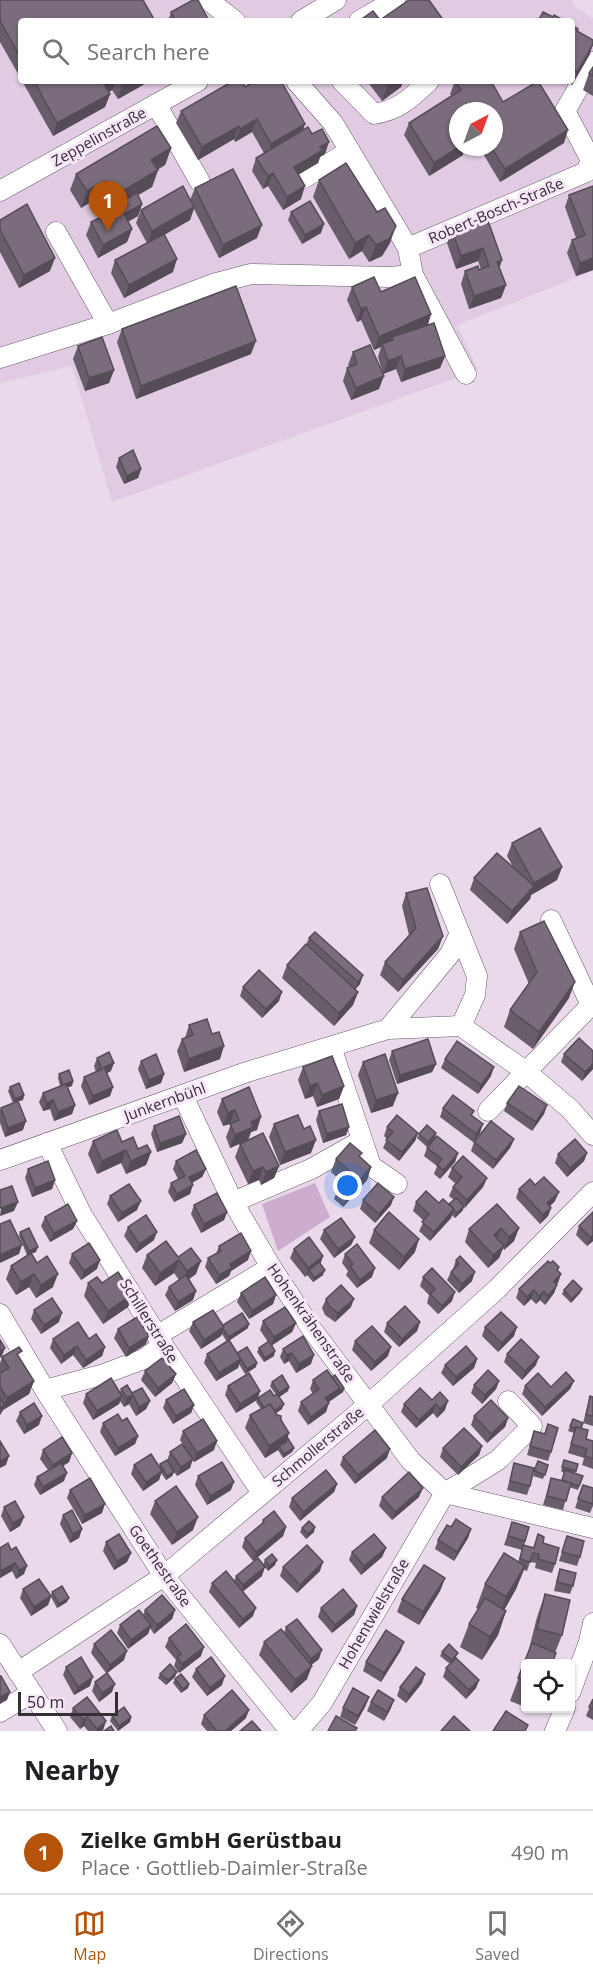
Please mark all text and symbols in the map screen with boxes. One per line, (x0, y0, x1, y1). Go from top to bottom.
search box (18, 18, 575, 84)
icon: search (39, 35, 72, 68)
text: Search here (87, 36, 210, 66)
street label: Zeppelinstraße (48, 102, 149, 170)
north arrow (449, 102, 503, 156)
street label: Robert-Bosch-Straße (425, 173, 566, 248)
pin: 1 (88, 182, 128, 231)
street label: Junkernbühl (119, 1077, 208, 1126)
your location (333, 1171, 362, 1200)
street label: Hohenkrähenstraße (263, 1259, 360, 1386)
street label: Schillerstraße (116, 1275, 184, 1366)
street label: Schmollerstraße (267, 1402, 368, 1491)
street label: Goethestraße (125, 1520, 197, 1611)
street label: Hohentwielstraße (333, 1555, 413, 1672)
map controls (521, 1659, 575, 1713)
button: locate (521, 1659, 575, 1713)
scale bar (18, 1689, 118, 1716)
text: 50 m (27, 1691, 64, 1713)
text: Nearby (24, 1752, 119, 1788)
text: Zielke GmbH Gerüstbau (81, 1824, 342, 1854)
text: 1 (38, 1839, 49, 1866)
text: 490 m (511, 1839, 569, 1866)
text: Place · Gottlieb-Daimler-Straße (81, 1854, 368, 1881)
tab: Map (73, 1907, 106, 1965)
tab: Directions (253, 1907, 329, 1965)
tab: Saved (475, 1907, 520, 1965)

